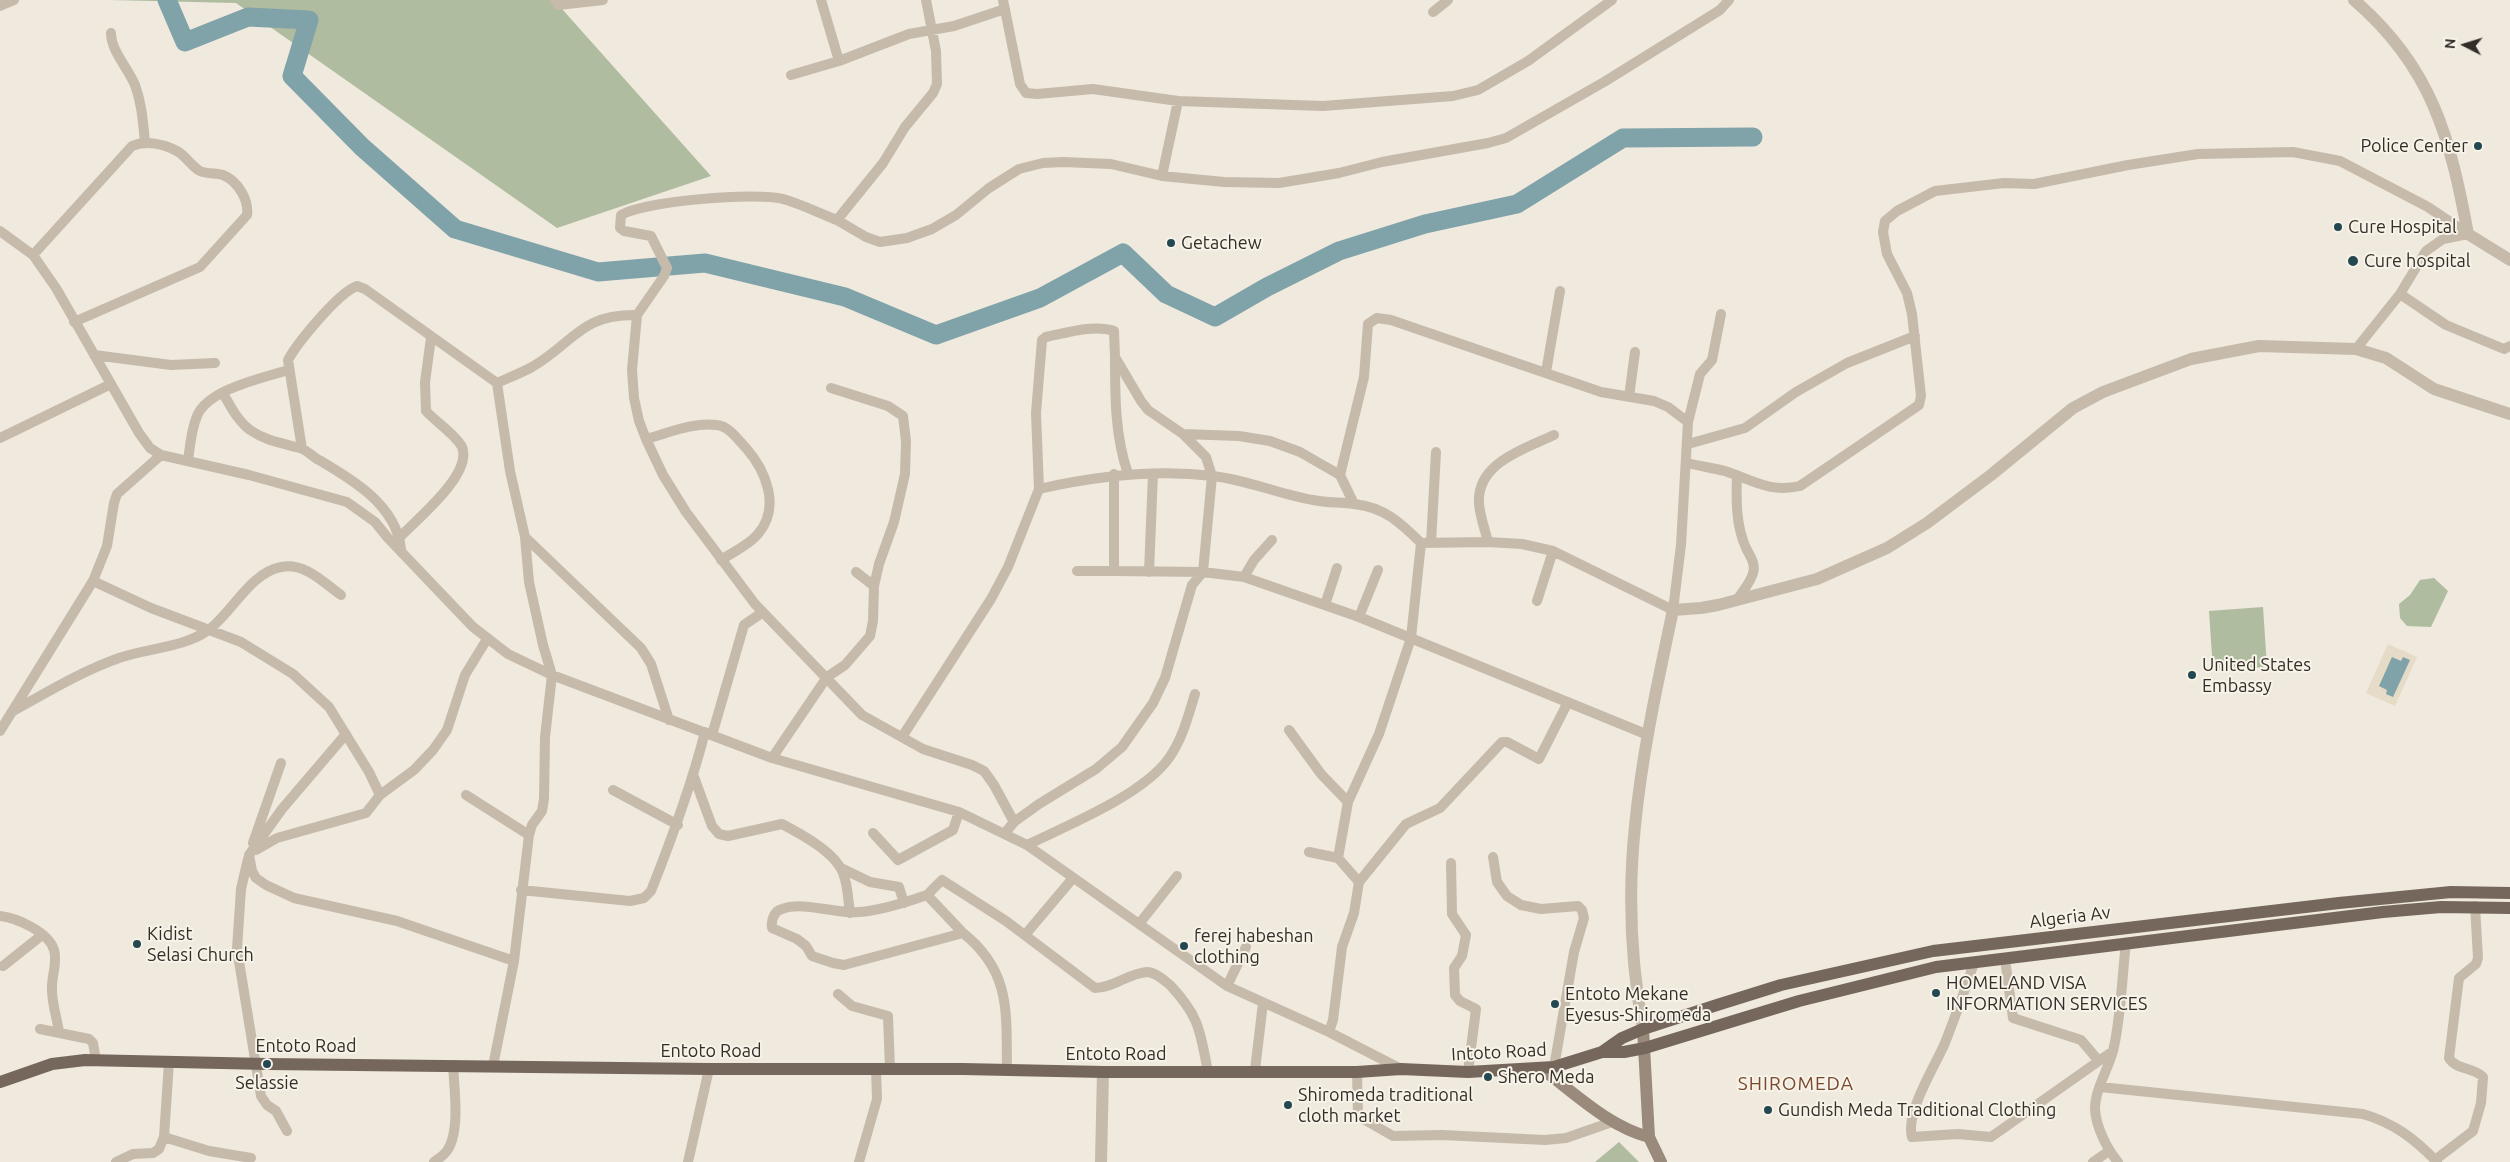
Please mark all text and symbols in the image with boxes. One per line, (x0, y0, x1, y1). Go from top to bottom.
north arrow (2440, 20, 2490, 70)
text: N (2442, 38, 2458, 50)
place label: Police Center (2360, 135, 2468, 157)
marker: Police Center (2472, 140, 2484, 152)
place label: Cure Hospital (2348, 216, 2457, 238)
marker: Cure Hospital (2332, 221, 2344, 233)
place label: Getachew (1181, 232, 1262, 254)
marker: Getachew (1165, 237, 1177, 249)
place label: Cure hospital (2364, 250, 2471, 272)
marker: Cure hospital (2346, 254, 2360, 268)
place label: United States Embassy (2202, 654, 2311, 696)
marker: United States Embassy (2186, 669, 2198, 681)
street label: Algeria Av (2028, 901, 2112, 933)
place label: Kidist Selasi Church (147, 923, 254, 966)
place label: ferej habeshan clothing (1194, 925, 1314, 968)
marker: Kidist Selasi Church (131, 938, 143, 950)
marker: ferej habeshan clothing (1178, 940, 1190, 952)
place label: HOMELAND VISA INFORMATION SERVICES (1946, 972, 2147, 1014)
place label: Entoto Mekane Eyesus-Shiromeda (1565, 983, 1711, 1026)
marker: HOMELAND VISA INFORMATION SERVICES (1930, 987, 1942, 999)
marker: Entoto Mekane Eyesus-Shiromeda (1549, 998, 1561, 1010)
street label: Entoto Road (255, 1035, 357, 1057)
street label: Intoto Road (1451, 1039, 1547, 1065)
street label: Entoto Road (660, 1040, 762, 1062)
street label: Entoto Road (1065, 1043, 1167, 1065)
marker: Selassie (261, 1058, 273, 1070)
place label: Shero Meda (1498, 1066, 1594, 1088)
marker: Shero Meda (1482, 1071, 1494, 1083)
place label: Selassie (235, 1072, 299, 1094)
district label: SHIROMEDA (1737, 1073, 1855, 1095)
place label: Shiromeda traditional cloth market (1298, 1084, 1473, 1126)
marker: Shiromeda traditional cloth market (1282, 1099, 1294, 1111)
place label: Gundish Meda Traditional Clothing (1778, 1099, 2056, 1121)
marker: Gundish Meda Traditional Clothing (1762, 1104, 1774, 1116)

